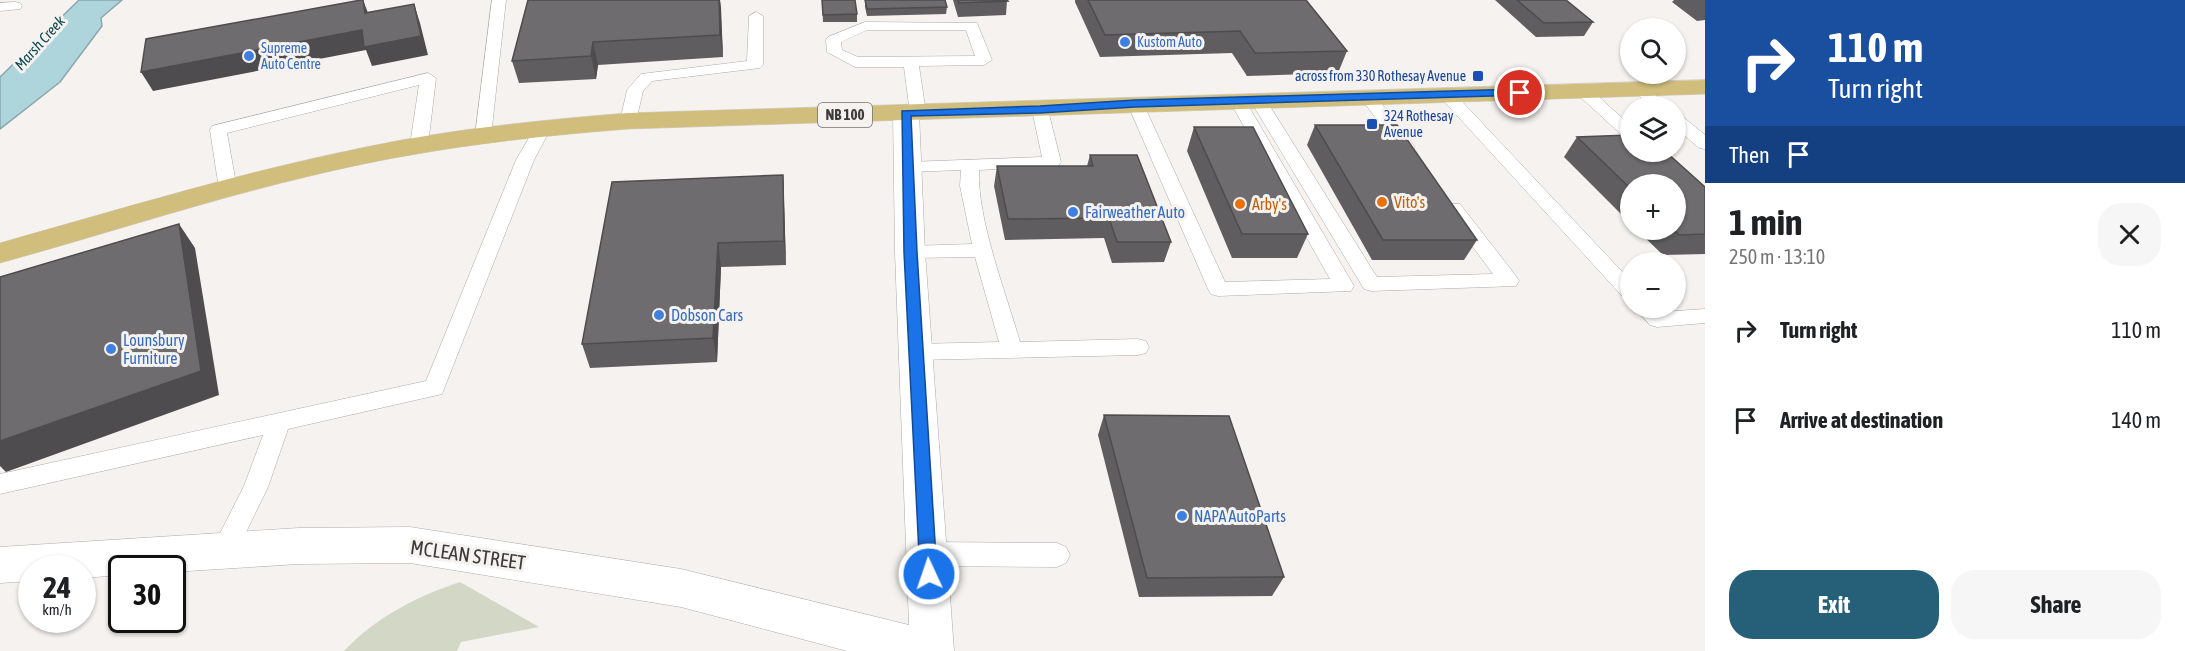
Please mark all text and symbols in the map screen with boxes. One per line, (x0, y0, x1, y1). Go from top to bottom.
water label: Marsh Creek (11, 12, 69, 73)
map controls (1620, 18, 1686, 318)
button: search (1620, 18, 1686, 84)
text: 110 m (1828, 23, 1923, 71)
icon: right (1729, 24, 1807, 102)
place label: Kustom Auto (1137, 34, 1202, 50)
marker: Kustom Auto (1118, 35, 1132, 49)
place label: Supreme Auto Centre (261, 40, 321, 72)
marker: Supreme Auto Centre (242, 49, 256, 63)
pin (1494, 67, 1545, 118)
place label: across from 330 Rothesay Avenue (1295, 68, 1466, 84)
marker: across from 330 Rothesay Avenue (1471, 69, 1485, 83)
text: Turn right (1828, 73, 1923, 104)
icon: arrive (1503, 76, 1536, 109)
button: layers (1620, 96, 1686, 162)
road number: NB 100 (818, 103, 872, 127)
place label: 324 Rothesay Avenue (1384, 108, 1454, 140)
marker: 324 Rothesay Avenue (1365, 117, 1379, 131)
icon: arrive (1782, 138, 1815, 171)
text: Then (1729, 142, 1770, 168)
button: + (1620, 174, 1686, 240)
place label: Vito's (1394, 193, 1425, 211)
place label: Arby's (1252, 195, 1287, 214)
marker: Vito's (1375, 195, 1389, 209)
marker: Arby's (1233, 197, 1247, 211)
text: 1 min (1729, 201, 1803, 243)
place label: Fairweather Auto (1085, 203, 1185, 221)
button: close (2098, 203, 2161, 266)
marker: Fairweather Auto (1066, 205, 1080, 219)
text: 250 m · 13:10 (1729, 245, 1825, 268)
button: − (1620, 252, 1686, 318)
place label: Dobson Cars (671, 306, 744, 324)
marker: Dobson Cars (652, 308, 666, 322)
icon: right (1729, 314, 1762, 347)
text: Turn right (1780, 317, 1857, 343)
text: 110 m (2111, 317, 2161, 343)
place label: Lounsbury Furniture (123, 331, 185, 367)
marker: Lounsbury Furniture (104, 342, 118, 356)
icon: arrive (1729, 404, 1762, 437)
text: Arrive at destination (1780, 407, 1943, 433)
text: 140 m (2111, 407, 2161, 433)
place label: NAPA AutoParts (1194, 507, 1286, 525)
marker: NAPA AutoParts (1175, 509, 1189, 523)
street label: MCLEAN STREET (409, 535, 527, 574)
position arrow (897, 542, 961, 606)
speed limit sign: 30 (108, 555, 186, 633)
text: 24 (43, 570, 71, 604)
button: Exit (1729, 570, 1939, 639)
button: Share (1951, 570, 2161, 639)
text: km/h (42, 601, 72, 618)

